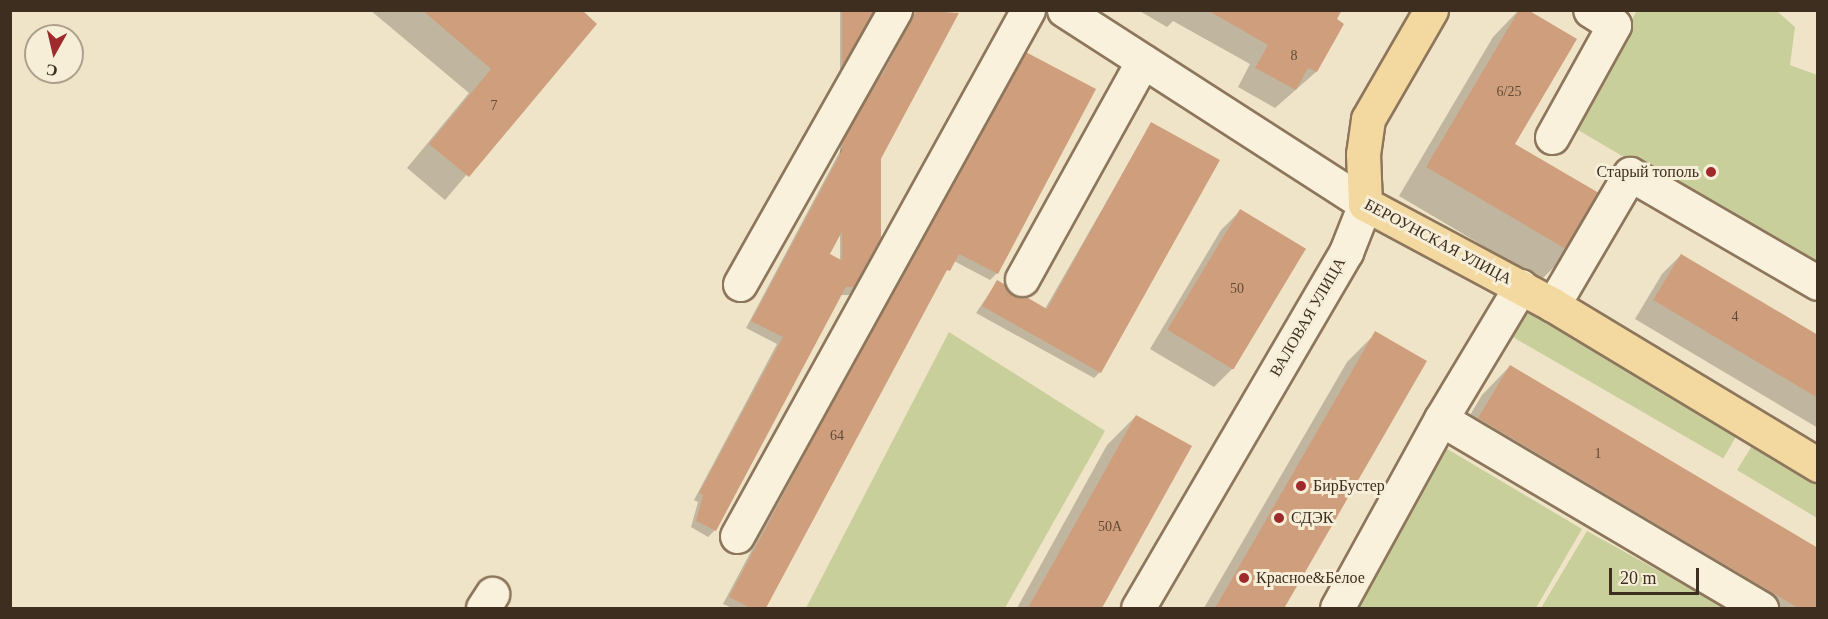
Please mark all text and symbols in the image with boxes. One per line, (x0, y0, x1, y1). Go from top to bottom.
north arrow (24, 24, 84, 84)
house number: 8 (1290, 48, 1298, 64)
text: С (45, 61, 59, 80)
house number: 6/25 (1497, 84, 1521, 100)
house number: 7 (490, 98, 497, 114)
place label: Старый тополь (1597, 162, 1699, 182)
marker: Старый тополь (1704, 165, 1718, 179)
street label: БЕРОУНСКАЯ УЛИЦА (1361, 195, 1515, 289)
street label: ВАЛОВАЯ УЛИЦА (1266, 254, 1350, 380)
house number: 50 (1230, 281, 1244, 297)
house number: 4 (1732, 309, 1738, 325)
house number: 64 (830, 428, 844, 444)
house number: 1 (1594, 446, 1601, 462)
place label: БирБустер (1313, 476, 1385, 496)
marker: БирБустер (1294, 479, 1308, 493)
place label: СДЭК (1291, 508, 1333, 528)
marker: СДЭК (1272, 511, 1286, 525)
house number: 50А (1098, 519, 1122, 535)
scale bar (1612, 556, 1702, 594)
place label: Красное&Белое (1256, 568, 1365, 588)
text: 20 m (1620, 568, 1657, 588)
marker: Красное&Белое (1237, 571, 1251, 585)

